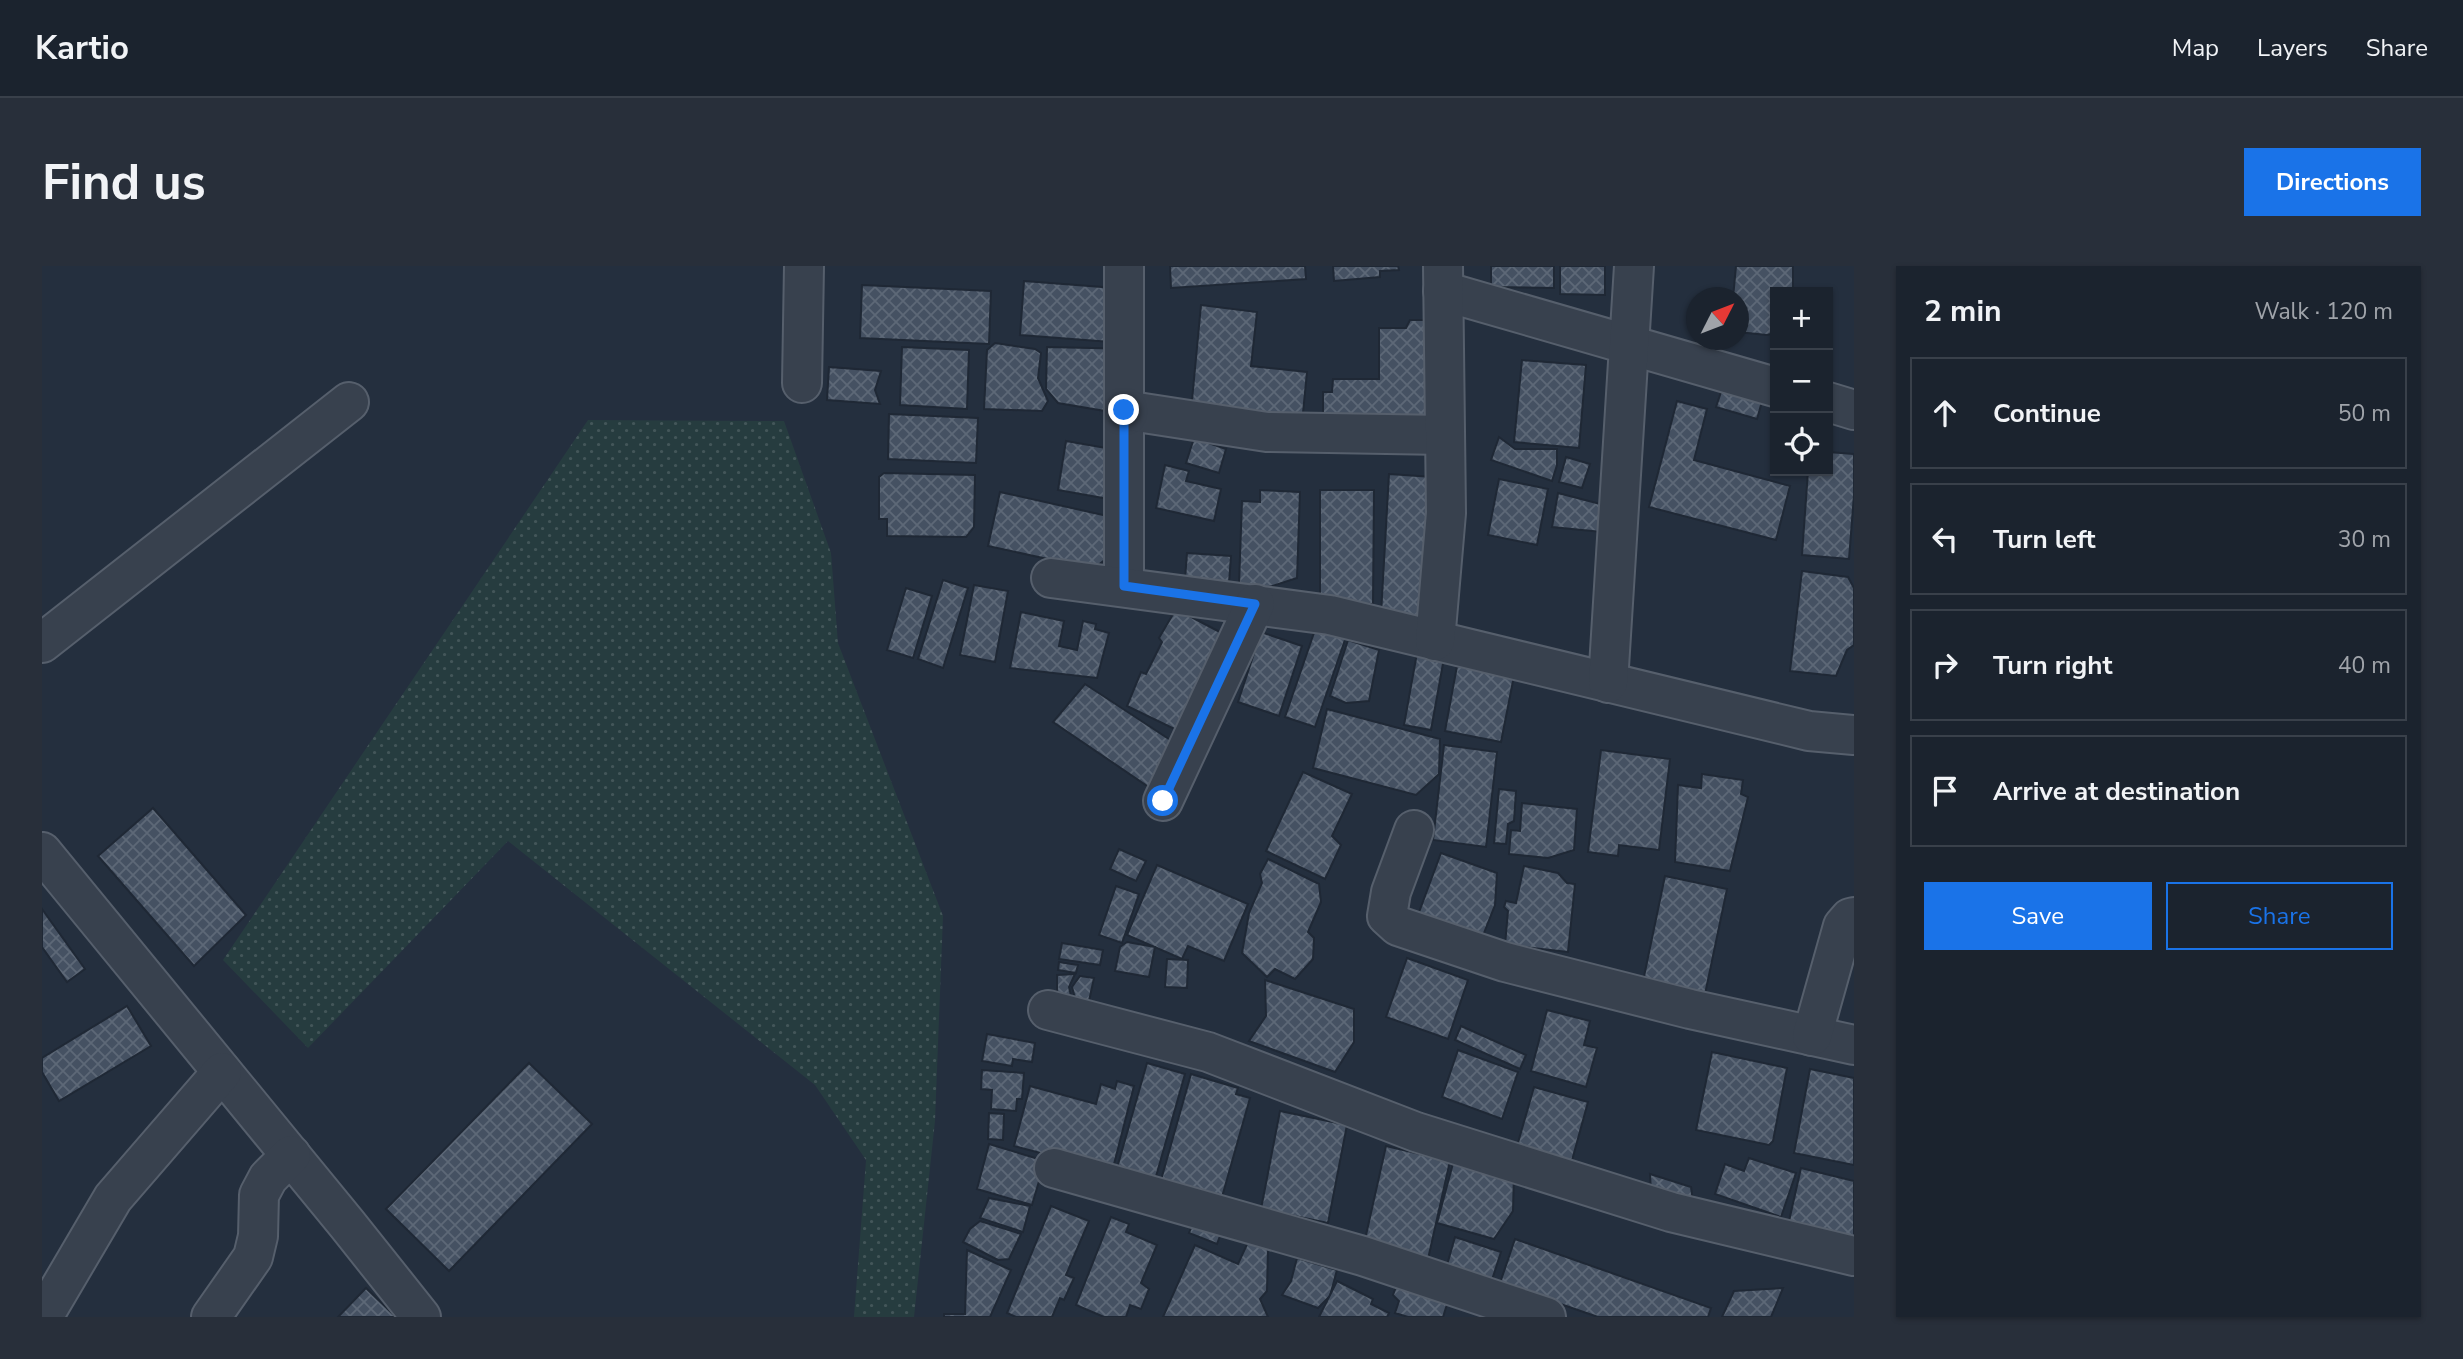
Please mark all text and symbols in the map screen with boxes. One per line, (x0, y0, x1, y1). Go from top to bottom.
text: Kartio (35, 26, 129, 71)
text: Map (2172, 32, 2219, 64)
text: Layers (2257, 32, 2328, 64)
text: Share (2366, 32, 2428, 64)
button: Directions (2244, 148, 2421, 216)
text: Find us (42, 149, 206, 216)
north arrow (1686, 287, 1749, 350)
map controls (1770, 287, 1833, 476)
button: + (1770, 287, 1833, 350)
text: 2 min (1924, 291, 2002, 332)
text: Walk · 120 m (2254, 296, 2393, 327)
button: − (1770, 350, 1833, 413)
route end (1108, 394, 1139, 425)
icon: ahead (1926, 394, 1964, 432)
text: Continue (1993, 396, 2101, 431)
text: 50 m (2338, 398, 2391, 429)
button: locate (1770, 413, 1833, 476)
icon: left (1926, 520, 1964, 558)
text: Turn left (1993, 522, 2096, 557)
text: 30 m (2338, 524, 2391, 555)
icon: right (1926, 646, 1964, 684)
text: Turn right (1993, 648, 2112, 683)
text: 40 m (2338, 650, 2391, 681)
icon: arrive (1926, 772, 1964, 810)
text: Arrive at destination (1993, 774, 2240, 809)
route start (1147, 785, 1178, 816)
button: Save (1924, 882, 2152, 950)
button: Share (2166, 882, 2393, 950)

